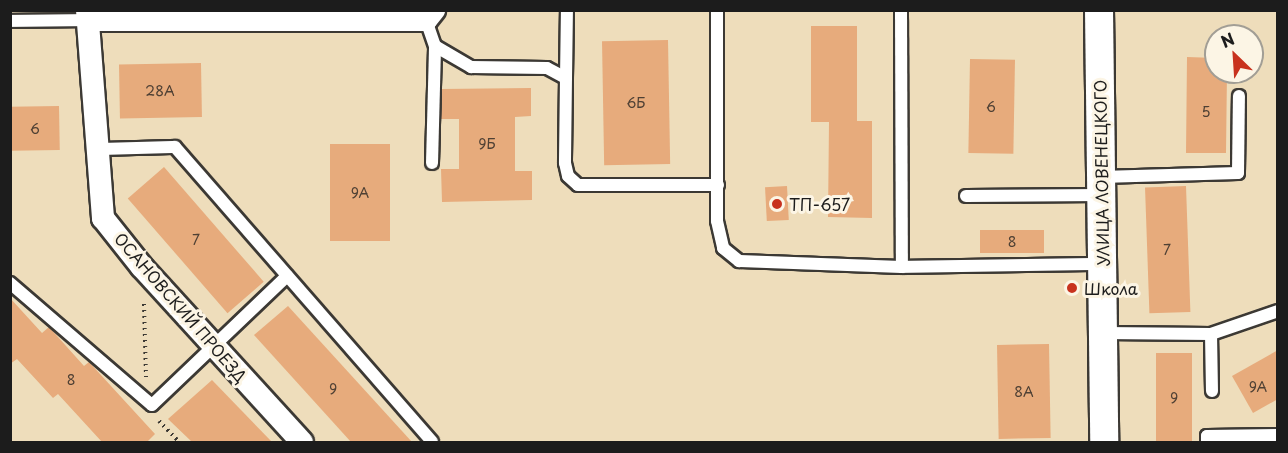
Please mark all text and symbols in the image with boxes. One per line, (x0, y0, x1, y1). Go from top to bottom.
north arrow (1204, 24, 1264, 84)
text: N (1216, 26, 1238, 53)
street label: УЛИЦА ЛОВЕНЕЦКОГО (1090, 79, 1112, 267)
house number: 28А (145, 83, 175, 99)
house number: 6Б (627, 95, 645, 111)
house number: 6 (986, 99, 996, 115)
house number: 5 (1201, 104, 1211, 120)
house number: 6 (30, 121, 40, 137)
house number: 9Б (478, 136, 496, 152)
house number: 9А (351, 185, 369, 201)
place label: ТП-657 (789, 194, 850, 214)
marker: ТП-657 (770, 197, 784, 211)
street label: ОСАНОВСКИЙ ПРОЕЗД (111, 228, 251, 386)
house number: 7 (192, 232, 200, 248)
house number: 8 (1008, 234, 1016, 250)
house number: 7 (1163, 242, 1171, 258)
place label: Школа (1084, 278, 1138, 298)
marker: Школа (1065, 281, 1079, 295)
house number: 8 (67, 372, 75, 388)
house number: 9А (1249, 379, 1267, 395)
house number: 9 (329, 381, 337, 397)
house number: 8А (1014, 384, 1034, 400)
house number: 9 (1170, 390, 1178, 406)

